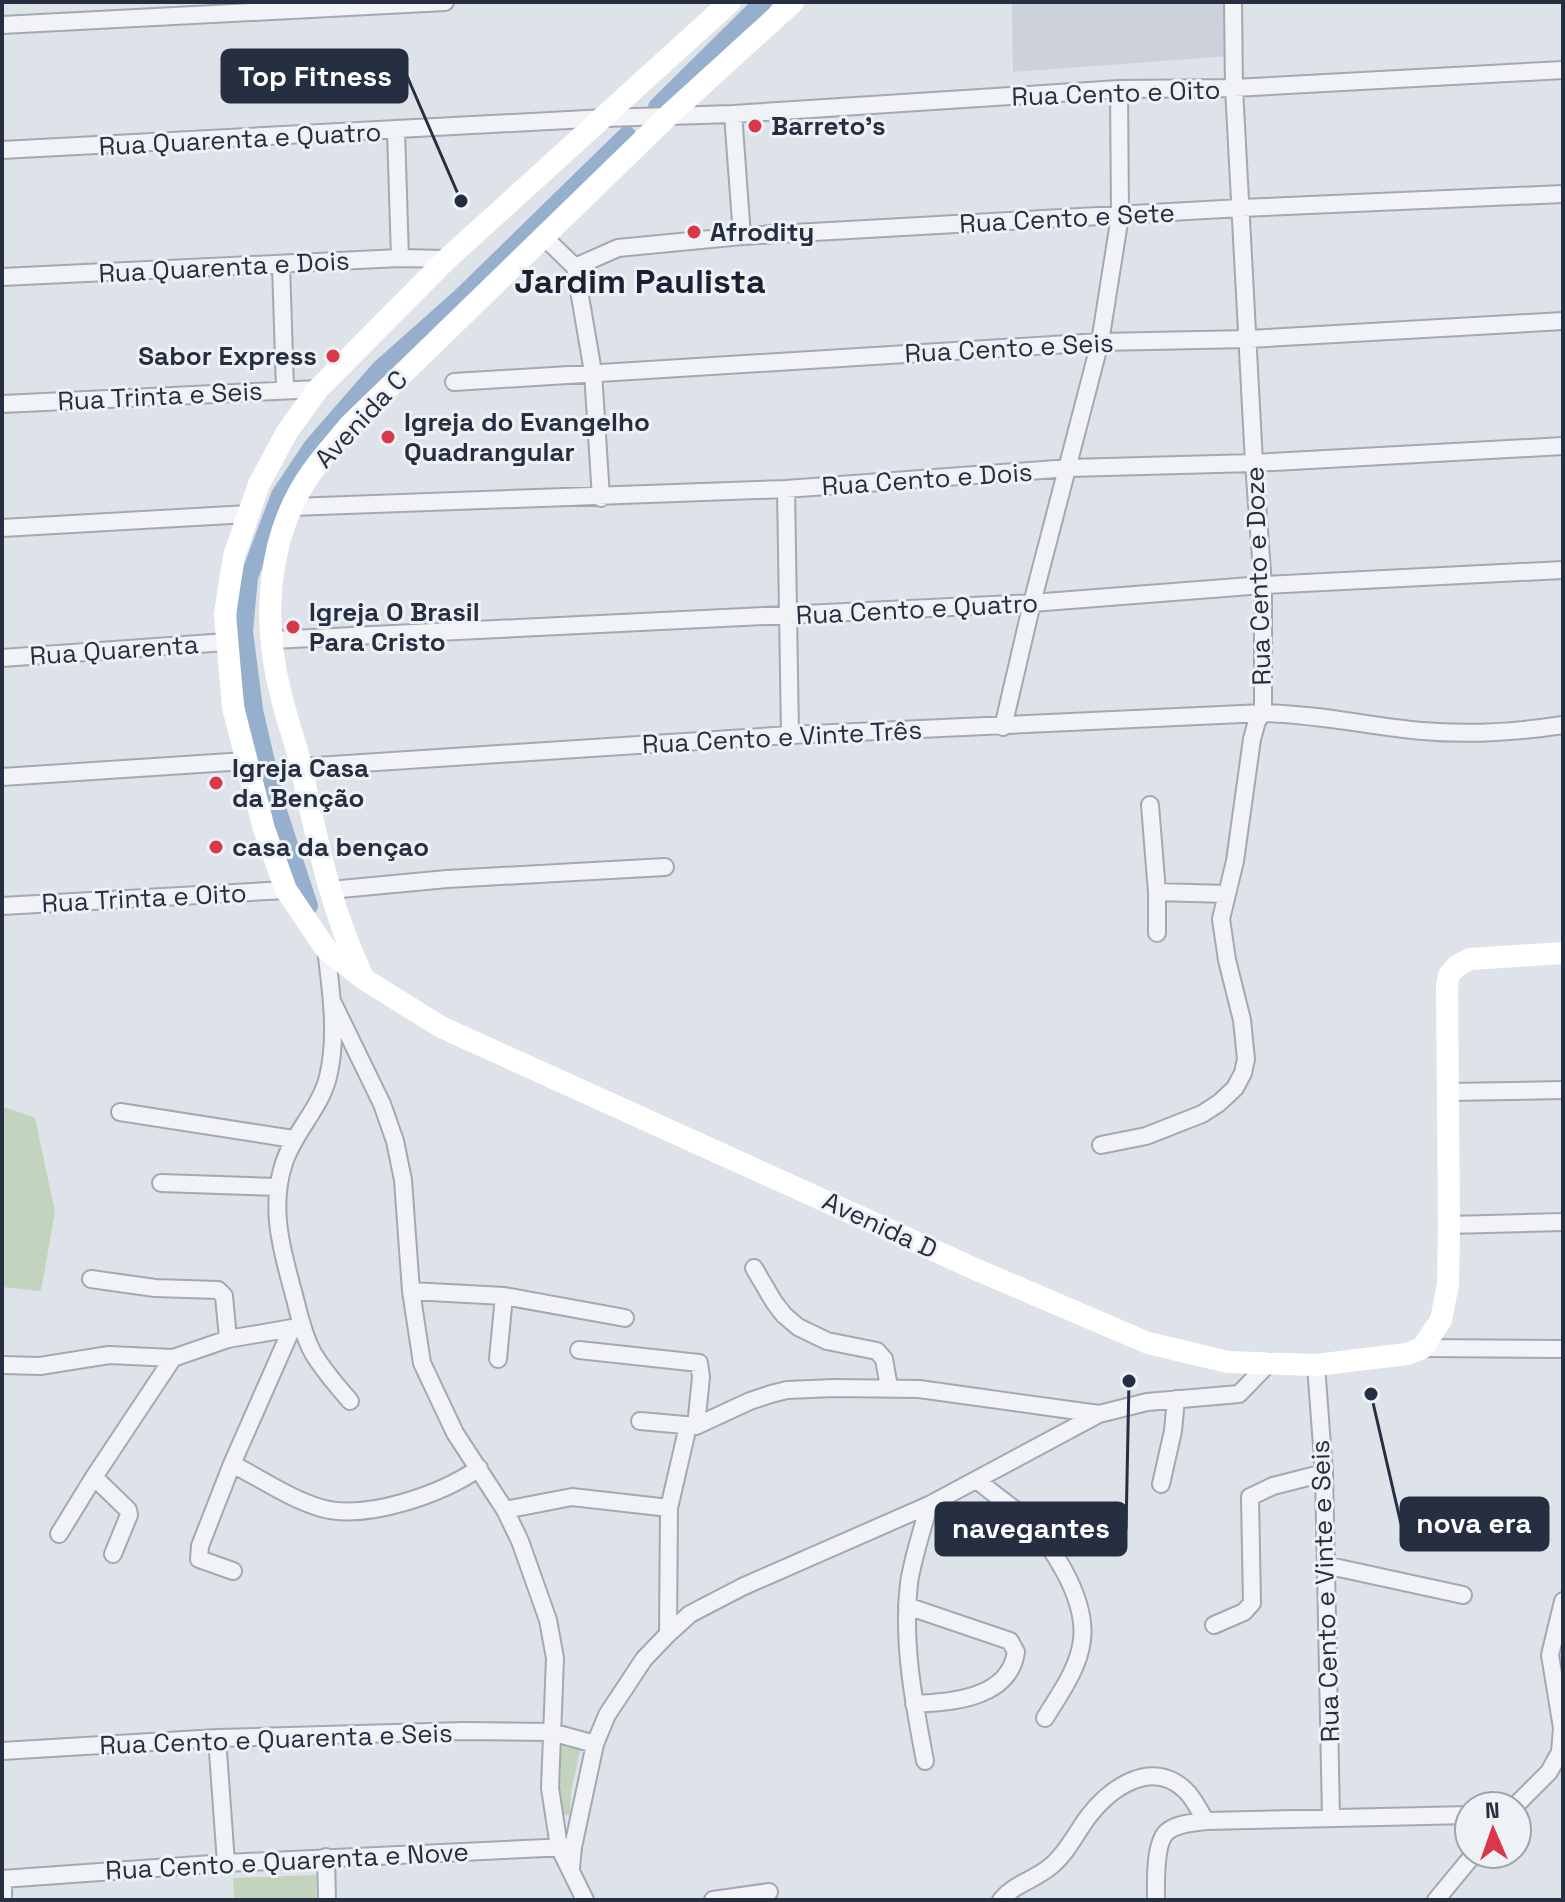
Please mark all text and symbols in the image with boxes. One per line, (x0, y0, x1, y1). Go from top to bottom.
callout: Top Fitness (222, 50, 407, 102)
text: Top Fitness (238, 58, 392, 94)
street label: Rua Cento e Oito (1011, 72, 1221, 114)
place label: Barreto's (771, 109, 886, 143)
street label: Rua Quarenta e Quatro (98, 115, 382, 163)
marker: Barreto's (746, 117, 764, 135)
street label: Rua Cento e Sete (958, 195, 1176, 241)
place label: Afrodity (710, 215, 814, 249)
marker: Afrodity (685, 223, 703, 241)
street label: Rua Quarenta e Dois (98, 243, 350, 291)
district label: Jardim Paulista (514, 260, 766, 303)
street label: Rua Cento e Seis (904, 326, 1114, 370)
place label: Sabor Express (138, 339, 317, 373)
marker: Sabor Express (324, 347, 342, 365)
street label: Avenida C (307, 363, 415, 475)
street label: Rua Trinta e Seis (57, 374, 263, 418)
place label: Igreja do Evangelho Quadrangular (404, 405, 650, 469)
marker: Igreja do Evangelho Quadrangular (379, 428, 397, 446)
street label: Rua Cento e Dois (820, 455, 1034, 503)
street label: Rua Cento e Doze (1237, 466, 1279, 686)
street label: Rua Cento e Quatro (795, 586, 1039, 632)
place label: Igreja O Brasil Para Cristo (309, 595, 480, 659)
marker: Igreja O Brasil Para Cristo (284, 618, 302, 636)
street label: Rua Quarenta (28, 627, 200, 673)
street label: Rua Cento e Vinte Três (641, 713, 923, 761)
place label: Igreja Casa da Benção (232, 751, 369, 815)
marker: Igreja Casa da Benção (207, 774, 225, 792)
place label: casa da bençao (232, 830, 429, 864)
marker: casa da bençao (207, 838, 225, 856)
street label: Rua Trinta e Oito (41, 876, 247, 920)
street label: Avenida D (817, 1184, 943, 1266)
street label: Rua Cento e Vinte e Seis (1303, 1439, 1347, 1743)
callout: nova era (1401, 1498, 1548, 1550)
callout: navegantes (936, 1503, 1126, 1555)
text: nova era (1416, 1505, 1532, 1541)
text: navegantes (952, 1510, 1110, 1546)
street label: Rua Cento e Quarenta e Seis (99, 1716, 453, 1762)
north arrow (1453, 1790, 1533, 1870)
text: N (1484, 1796, 1500, 1824)
street label: Rua Cento e Quarenta e Nove (104, 1835, 470, 1887)

